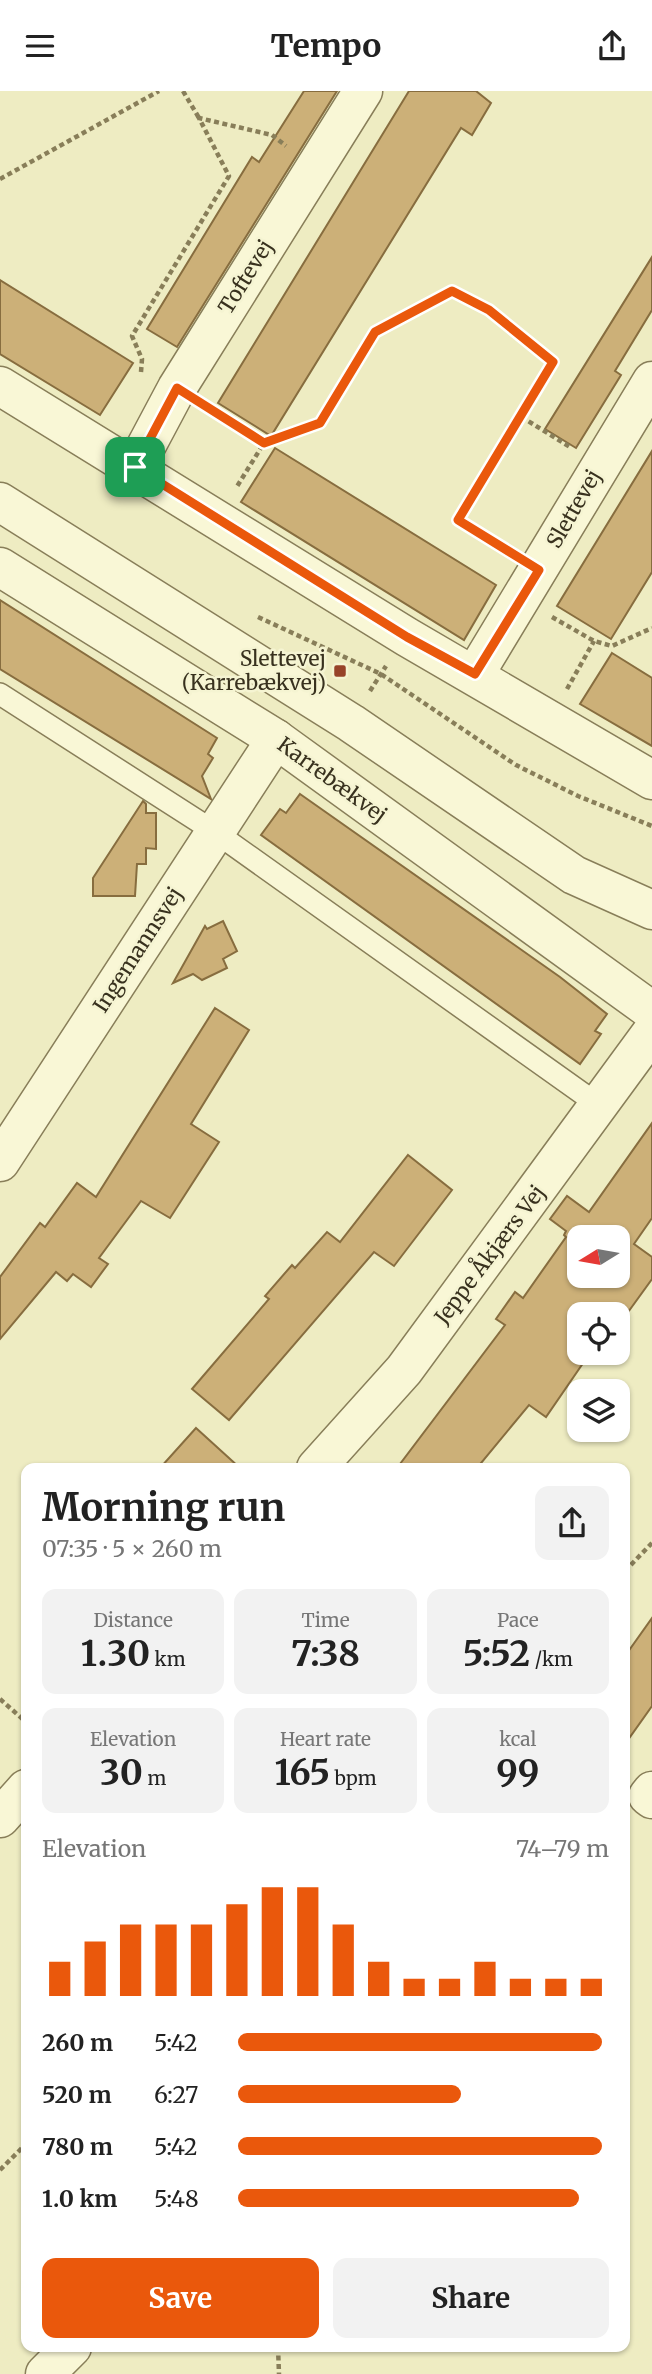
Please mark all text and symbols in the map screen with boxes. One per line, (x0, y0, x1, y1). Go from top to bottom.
text: Tempo (271, 26, 381, 66)
icon: menu (21, 27, 59, 65)
icon: share (593, 27, 631, 65)
street label: Toftevej (212, 235, 279, 319)
pin (105, 437, 165, 497)
icon: arrive (116, 448, 154, 486)
street label: Slettevej (540, 465, 607, 553)
place label: Slettevej (Karrebækvej) (182, 645, 326, 696)
marker: Slettevej (Karrebækvej) (332, 663, 348, 679)
street label: Karrebækvej (272, 731, 392, 828)
street label: Ingemannsvej (87, 882, 188, 1018)
street label: Jeppe Åkjærs Vej (427, 1179, 551, 1331)
north arrow (567, 1225, 630, 1288)
map controls (567, 1225, 630, 1442)
button: locate (567, 1302, 630, 1365)
button: layers (567, 1379, 630, 1442)
text: Morning run (42, 1484, 285, 1531)
button: share (535, 1486, 609, 1560)
text: 07:35 · 5 × 260 m (42, 1534, 222, 1563)
text: Distance (93, 1608, 173, 1632)
text: Time (301, 1608, 350, 1632)
text: Pace (497, 1608, 539, 1632)
text: 1.30 (81, 1632, 150, 1676)
text: 7:38 (291, 1632, 360, 1676)
text: 5:52 (463, 1632, 530, 1676)
text: km (150, 1647, 186, 1671)
text: /km (530, 1647, 573, 1671)
text: Elevation (90, 1727, 176, 1751)
text: Heart rate (280, 1727, 371, 1751)
text: kcal (499, 1727, 537, 1751)
text: 30 (100, 1751, 143, 1795)
text: 165 (274, 1751, 330, 1795)
text: 99 (496, 1751, 539, 1795)
text: m (143, 1766, 166, 1790)
text: bpm (330, 1766, 377, 1790)
text: Elevation (42, 1834, 146, 1863)
text: 74–79 m (516, 1834, 609, 1863)
text: 260 m (42, 2028, 113, 2057)
text: 5:42 (154, 2028, 197, 2057)
text: 520 m (42, 2080, 112, 2109)
text: 6:27 (154, 2080, 198, 2109)
text: 780 m (42, 2132, 113, 2161)
text: 5:42 (154, 2132, 197, 2161)
text: 1.0 km (42, 2184, 117, 2213)
text: 5:48 (154, 2184, 199, 2213)
button: Save (42, 2258, 319, 2338)
button: Share (333, 2258, 609, 2338)

